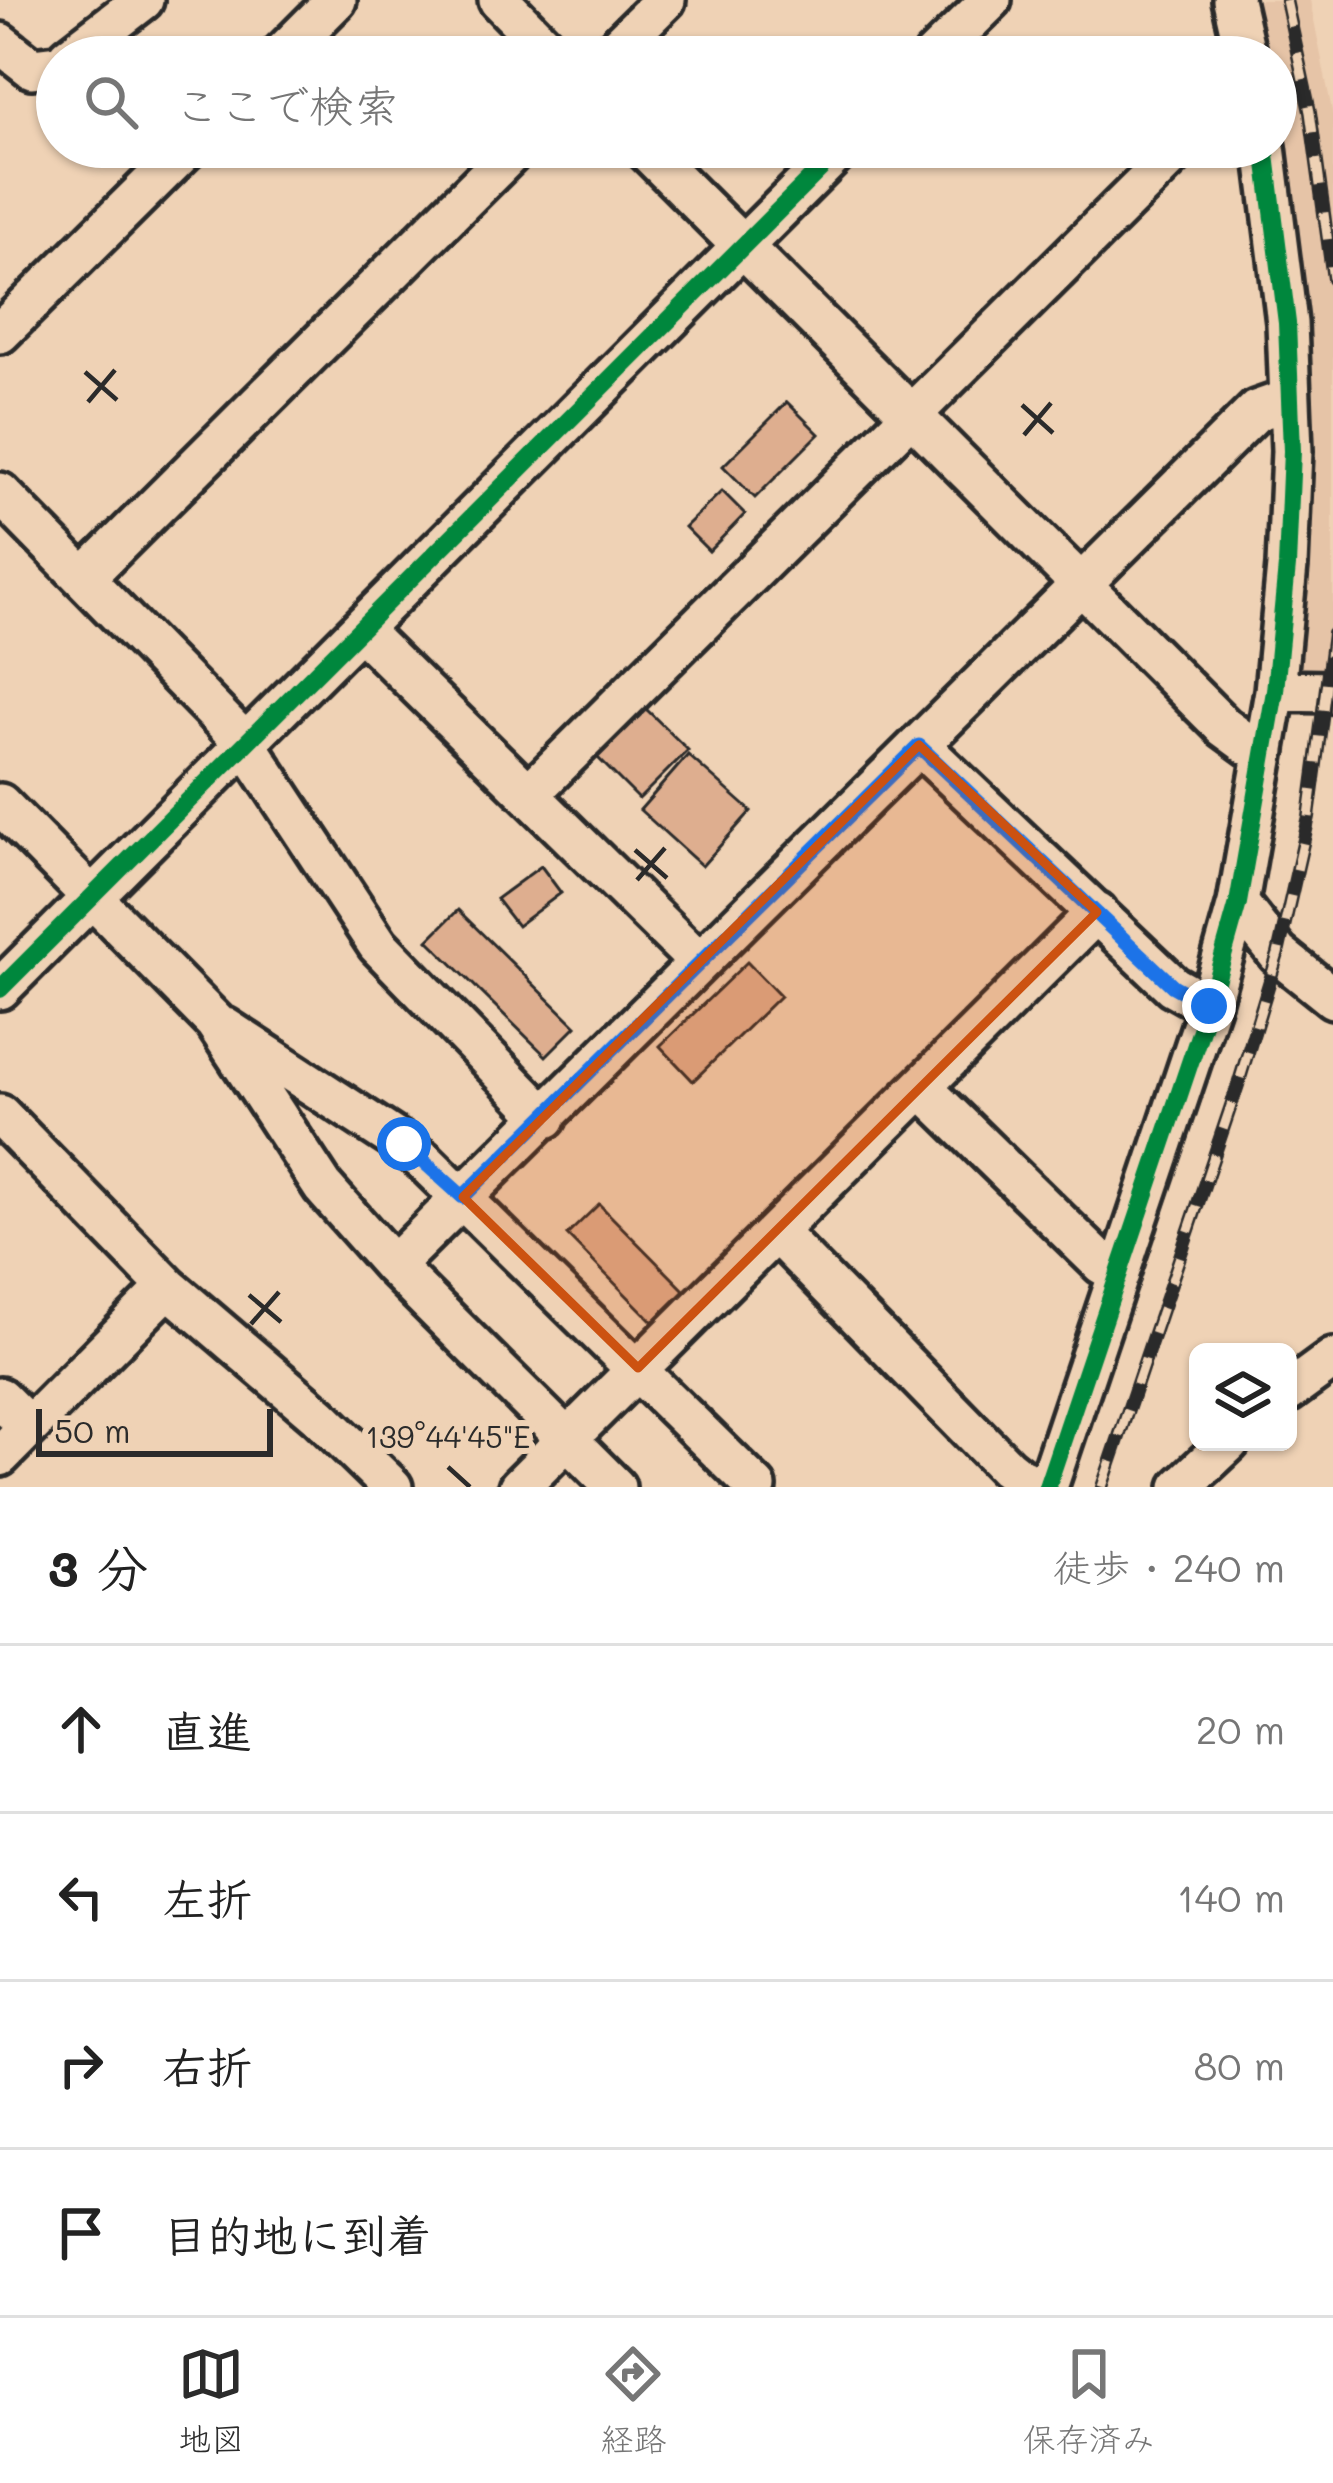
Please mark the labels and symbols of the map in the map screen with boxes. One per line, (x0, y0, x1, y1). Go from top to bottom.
route end (1182, 979, 1236, 1033)
route start (377, 1117, 431, 1171)
scale bar (36, 1403, 273, 1456)
text: 139°44'45"E (366, 1416, 531, 1456)

